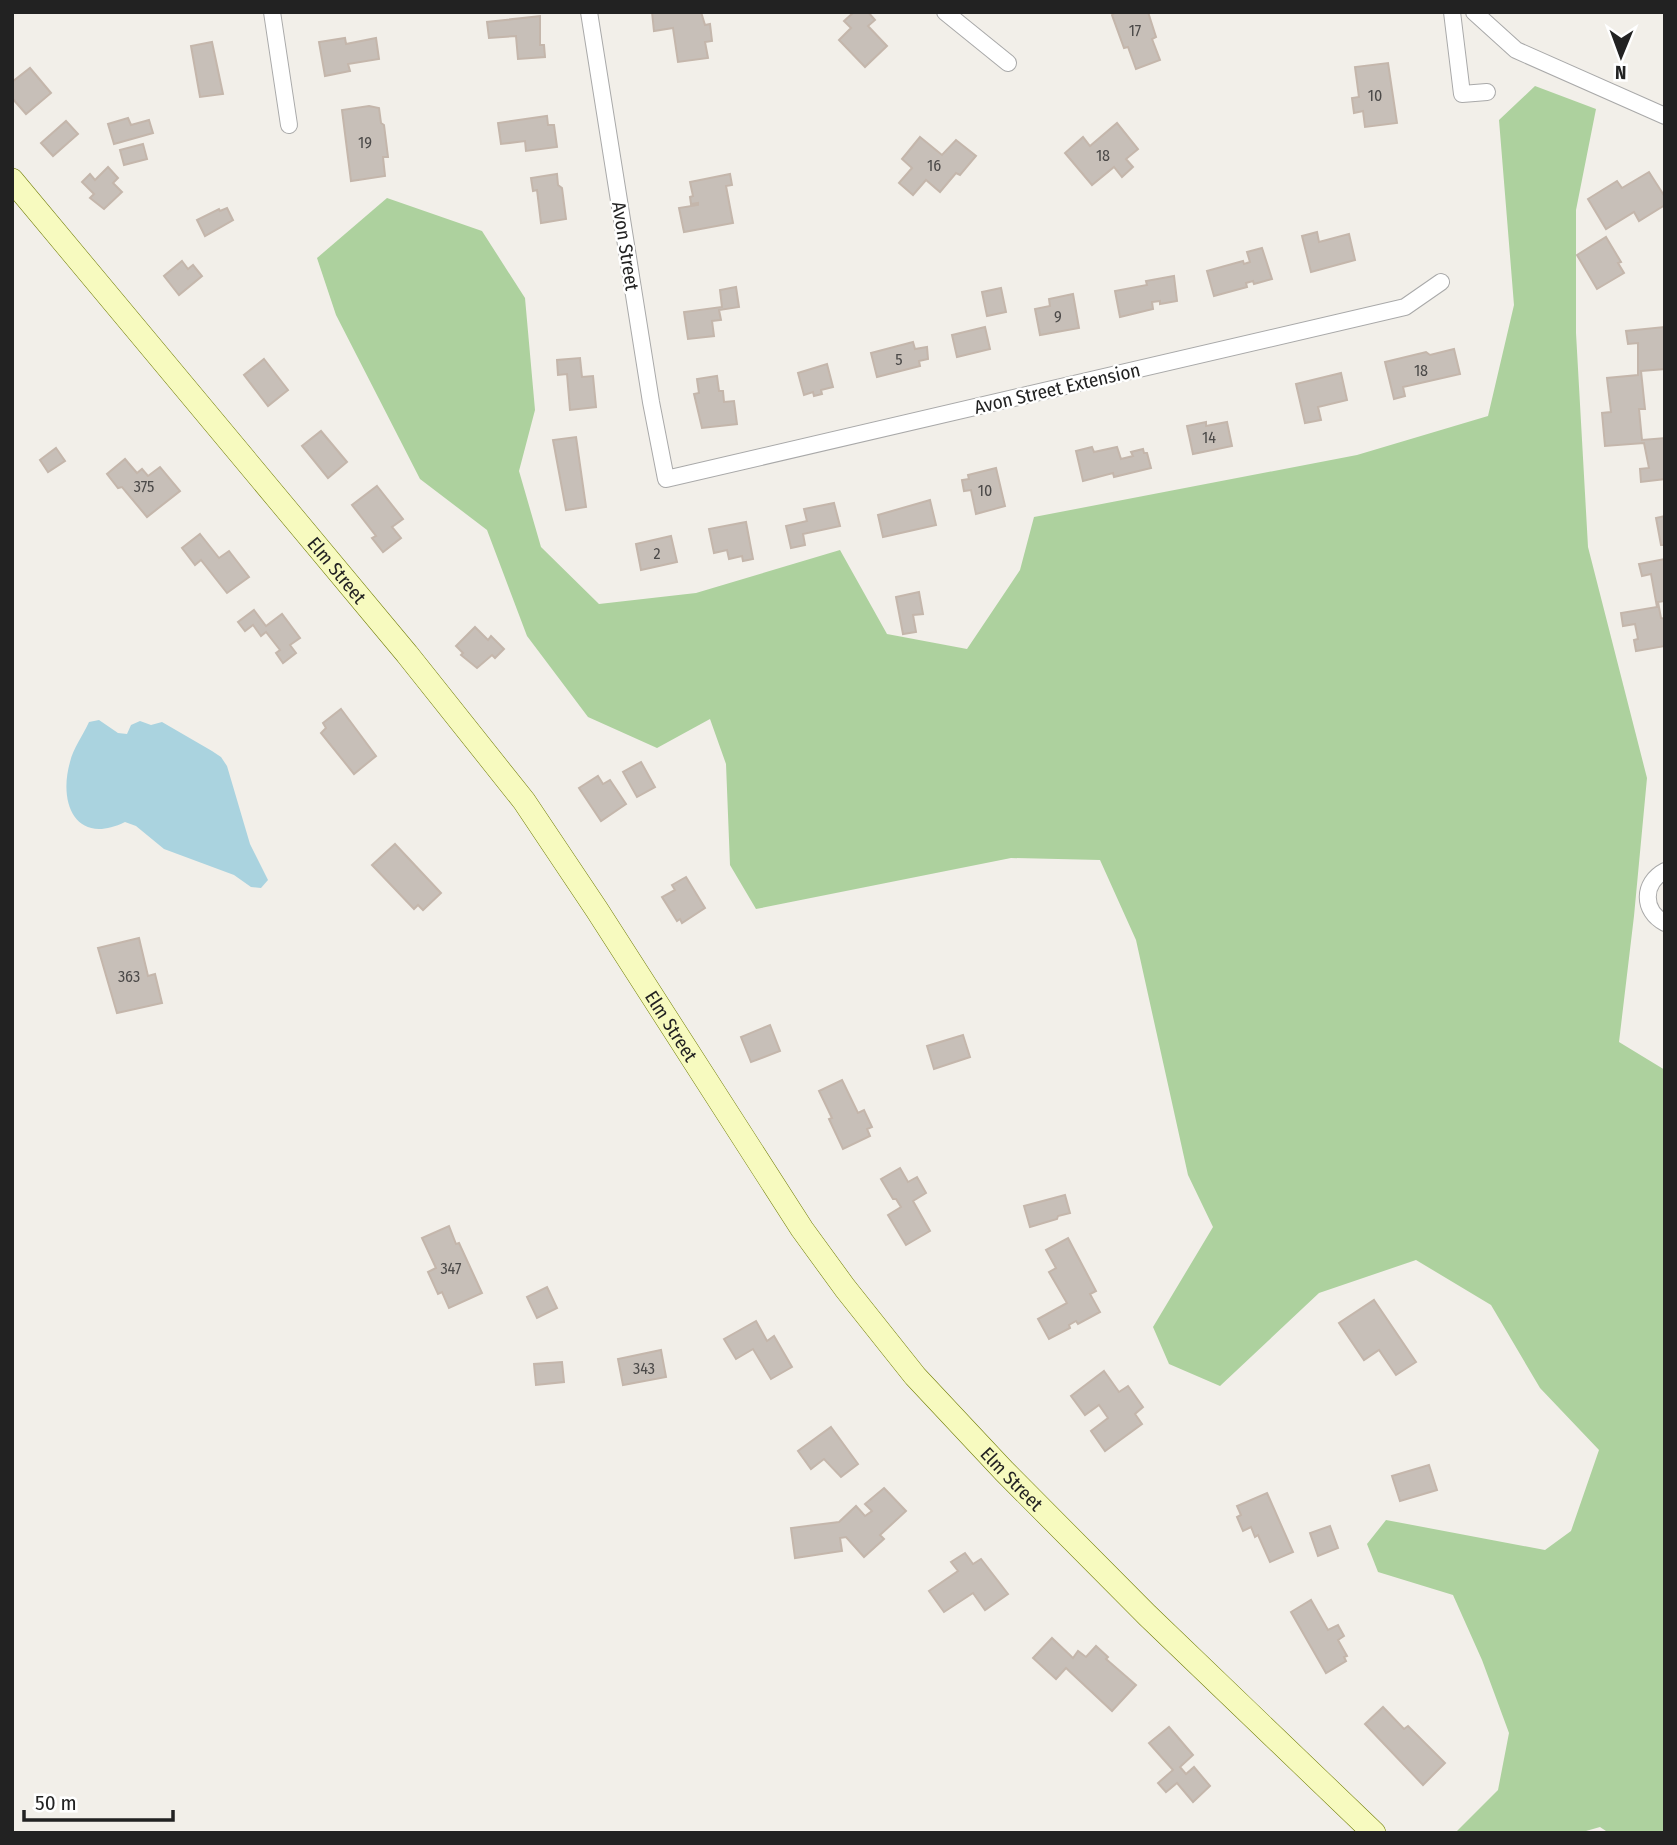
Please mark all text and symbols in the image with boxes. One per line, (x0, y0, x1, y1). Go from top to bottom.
house number: 17 (1129, 21, 1142, 40)
north arrow (1586, 21, 1656, 91)
text: N (1615, 61, 1627, 84)
house number: 10 (1368, 86, 1382, 105)
house number: 19 (358, 133, 372, 152)
house number: 18 (1096, 146, 1110, 165)
house number: 16 (927, 156, 941, 175)
street label: Avon Street (607, 200, 644, 293)
house number: 9 (1054, 307, 1062, 326)
house number: 5 (895, 350, 903, 369)
street label: Avon Street Extension (972, 358, 1142, 419)
house number: 18 (1414, 361, 1428, 380)
house number: 14 (1202, 428, 1216, 447)
house number: 375 (134, 477, 154, 496)
house number: 10 (978, 481, 992, 500)
street label: Elm Street (302, 533, 372, 609)
house number: 2 (653, 544, 661, 563)
house number: 363 (118, 967, 140, 986)
street label: Elm Street (640, 987, 703, 1067)
house number: 347 (440, 1259, 462, 1278)
house number: 343 (633, 1359, 655, 1378)
street label: Elm Street (976, 1443, 1048, 1516)
scale bar (24, 1778, 173, 1822)
text: 50 m (35, 1790, 77, 1816)

